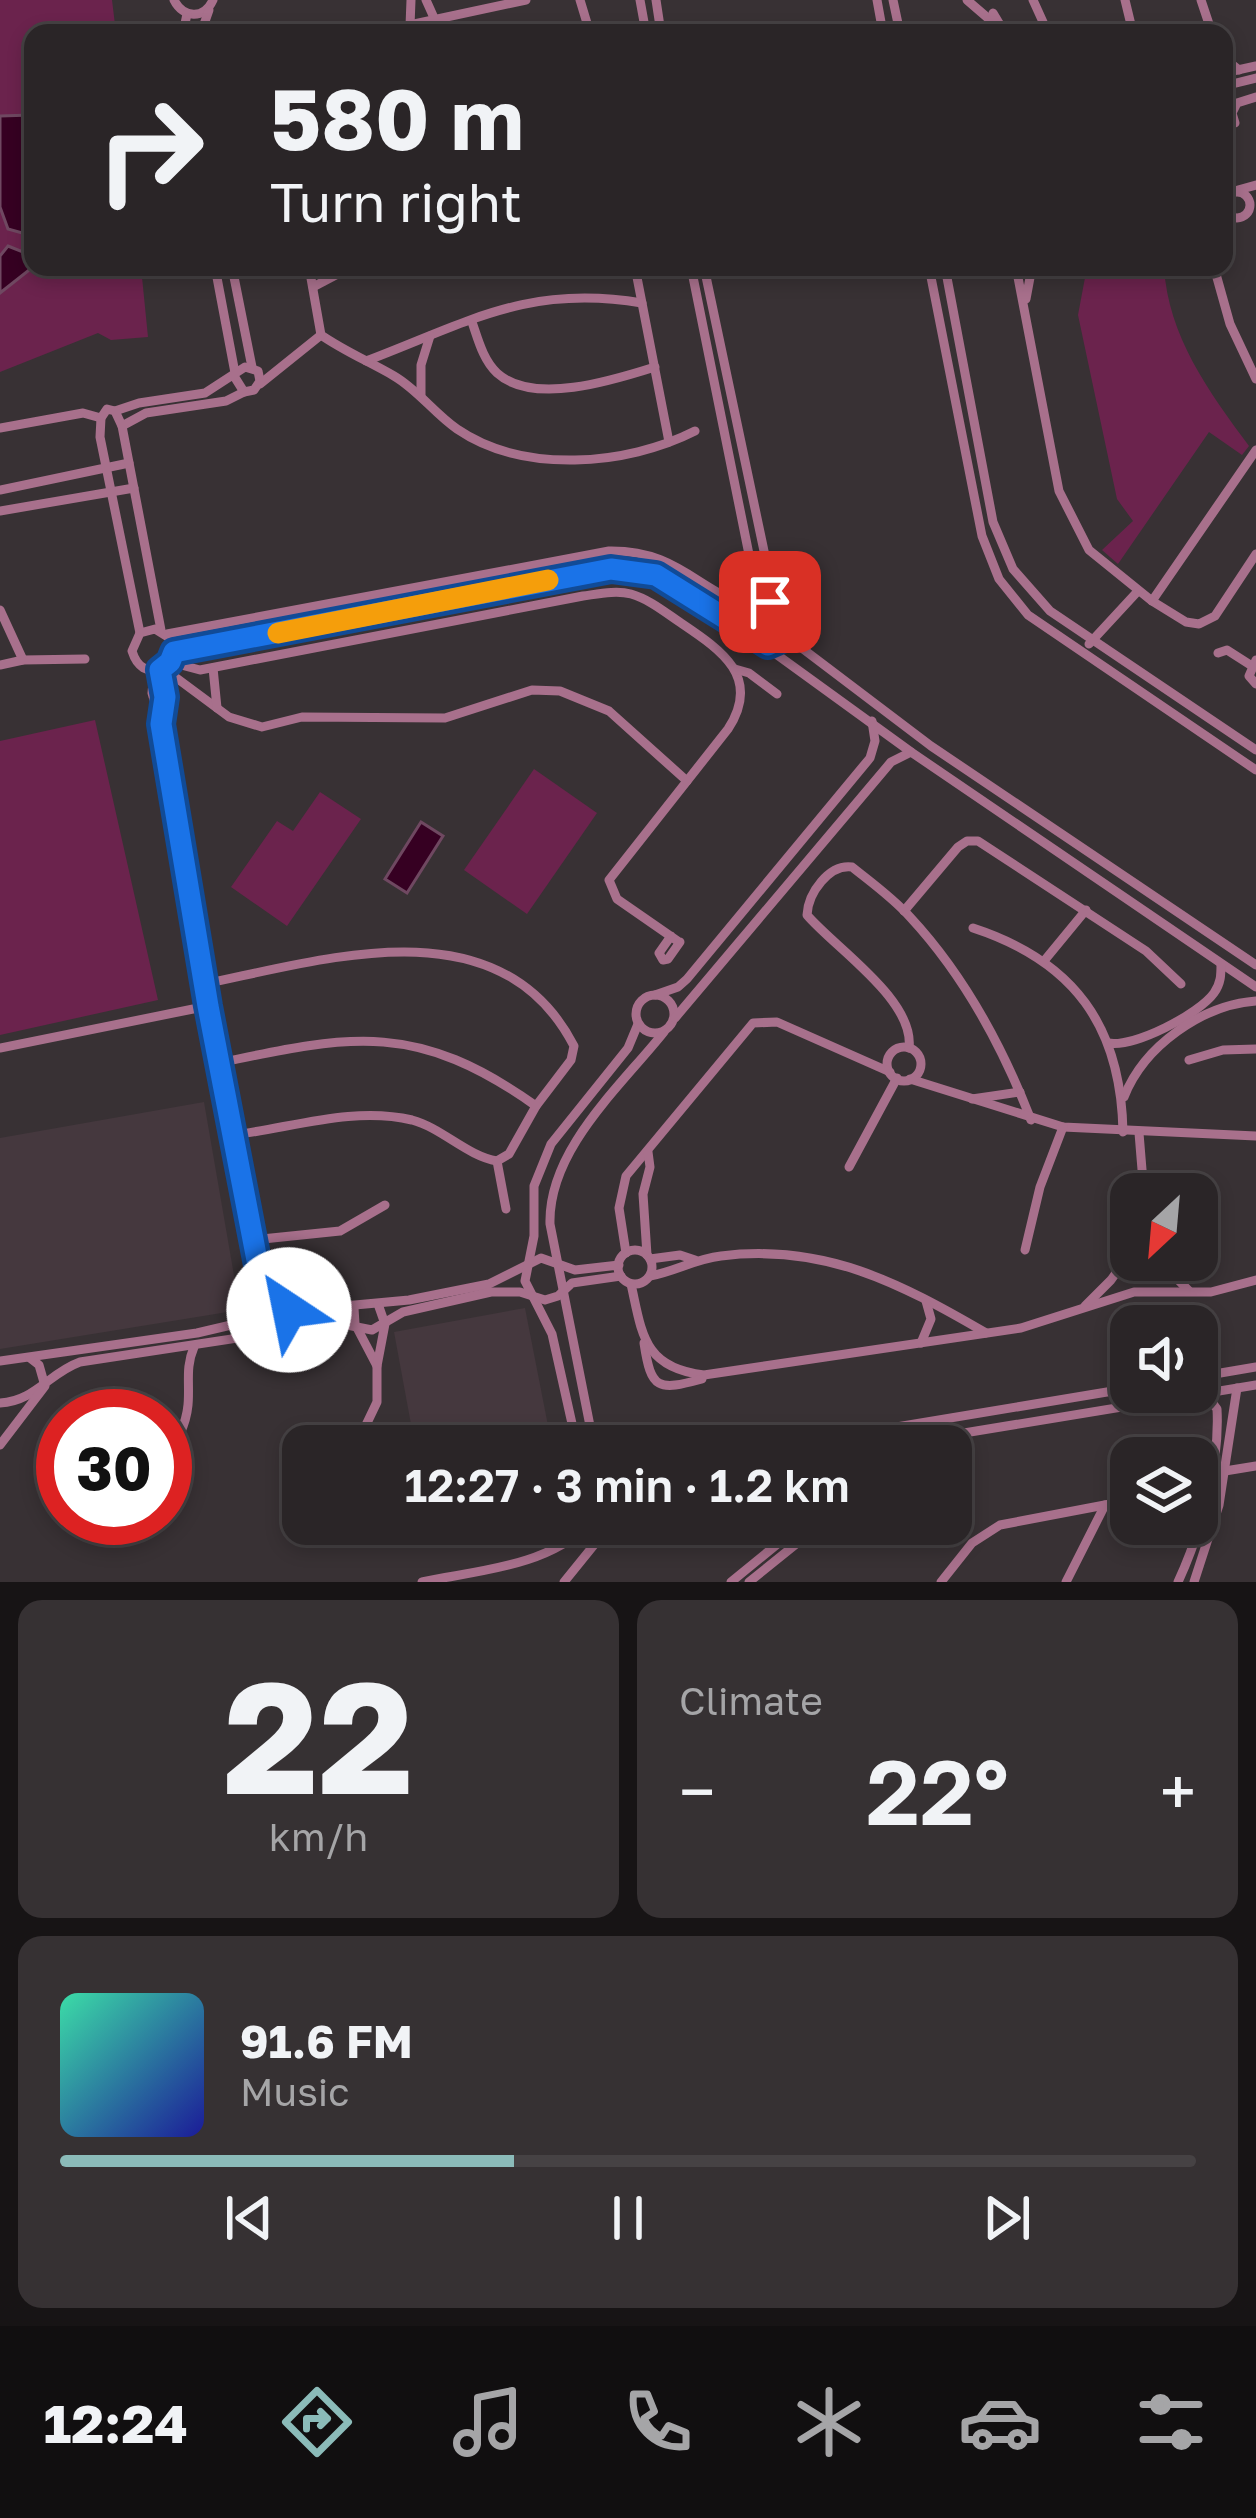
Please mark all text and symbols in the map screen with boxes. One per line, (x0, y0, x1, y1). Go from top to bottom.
text: 580 m (270, 68, 524, 168)
icon: right (72, 72, 228, 228)
text: Turn right (270, 169, 522, 234)
pin (719, 551, 821, 653)
icon: arrive (737, 569, 803, 635)
north arrow (1110, 1173, 1218, 1281)
map controls (1110, 1173, 1218, 1545)
position arrow (226, 1247, 352, 1373)
button: sound (1110, 1305, 1218, 1413)
speed limit sign: 30 (36, 1389, 192, 1545)
button: layers (1110, 1437, 1218, 1545)
text: 12:27 · 3 min · 1.2 km (404, 1458, 850, 1512)
text: 22 (223, 1641, 414, 1828)
text: Climate (679, 1677, 823, 1724)
text: 22° (866, 1737, 1009, 1845)
text: − (679, 1751, 715, 1831)
text: + (1160, 1751, 1196, 1831)
text: km/h (269, 1813, 368, 1860)
text: 91.6 FM (240, 2014, 413, 2068)
text: Music (240, 2068, 350, 2115)
icon: previous (216, 2185, 282, 2251)
icon: pause (595, 2185, 661, 2251)
icon: next (974, 2185, 1040, 2251)
icon: directions (275, 2380, 359, 2464)
icon: music (446, 2380, 530, 2464)
icon: phone (616, 2380, 700, 2464)
icon: climate (787, 2380, 871, 2464)
icon: car (958, 2380, 1042, 2464)
icon: filters (1129, 2380, 1213, 2464)
text: 12:24 (43, 2390, 188, 2455)

